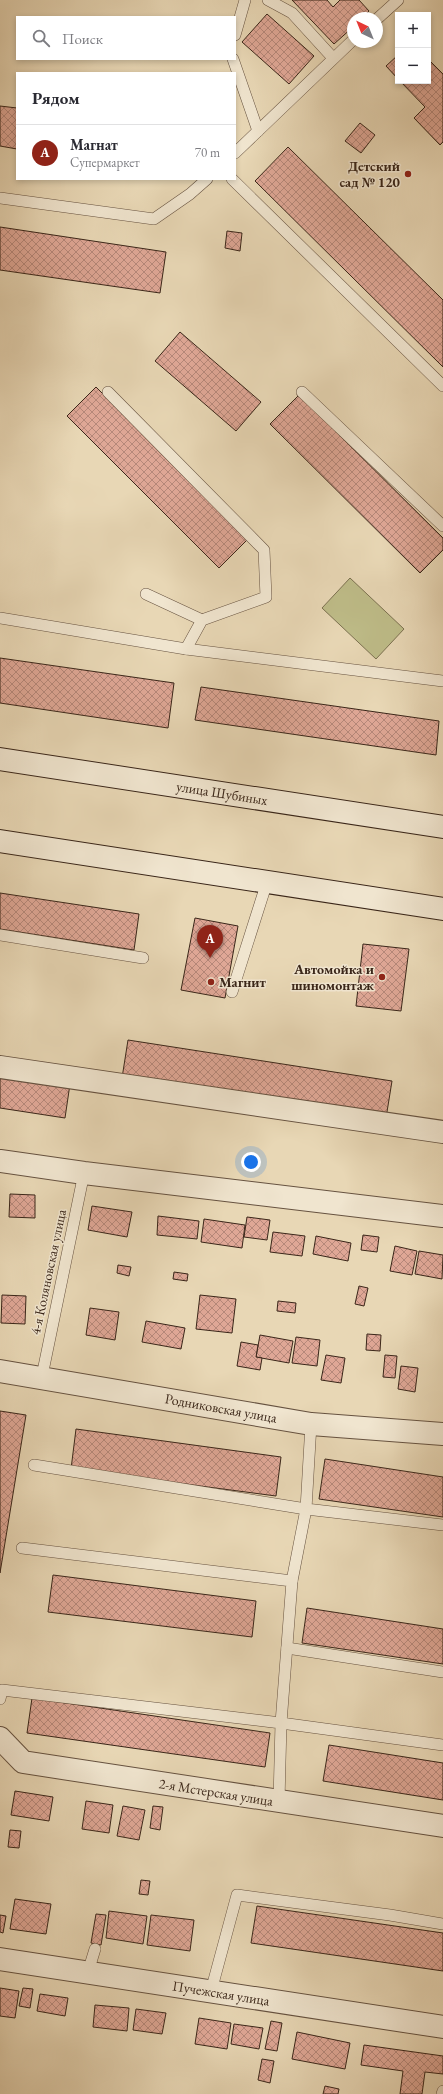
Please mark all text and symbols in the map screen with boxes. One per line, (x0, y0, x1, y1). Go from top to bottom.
north arrow (347, 12, 383, 48)
map controls (395, 12, 431, 84)
button: + (395, 12, 431, 48)
search box (16, 16, 236, 60)
icon: search (30, 27, 52, 49)
text: Поиск (62, 29, 103, 48)
button: − (395, 48, 431, 84)
text: Рядом (32, 87, 80, 109)
text: Магнат (70, 135, 118, 154)
text: A (40, 144, 50, 161)
text: 70 m (195, 144, 220, 161)
text: Супермаркет (70, 154, 140, 171)
place label: Детский сад № 120 (339, 157, 401, 191)
marker: Детский сад № 120 (403, 169, 413, 179)
street label: улица Шубиных (175, 777, 269, 809)
pin: A (197, 925, 223, 958)
place label: Автомойка и шиномонтаж (291, 960, 375, 994)
marker: Автомойка и шиномонтаж (377, 972, 387, 982)
place label: Магнит (219, 973, 267, 991)
marker: Магнит (206, 977, 216, 987)
your location (241, 1152, 261, 1172)
street label: 4-я Коляновская улица (26, 1207, 70, 1336)
street label: Родниковская улица (164, 1389, 279, 1427)
street label: 2-я Мстерская улица (158, 1774, 275, 1810)
street label: Пучежская улица (171, 1976, 271, 2010)

